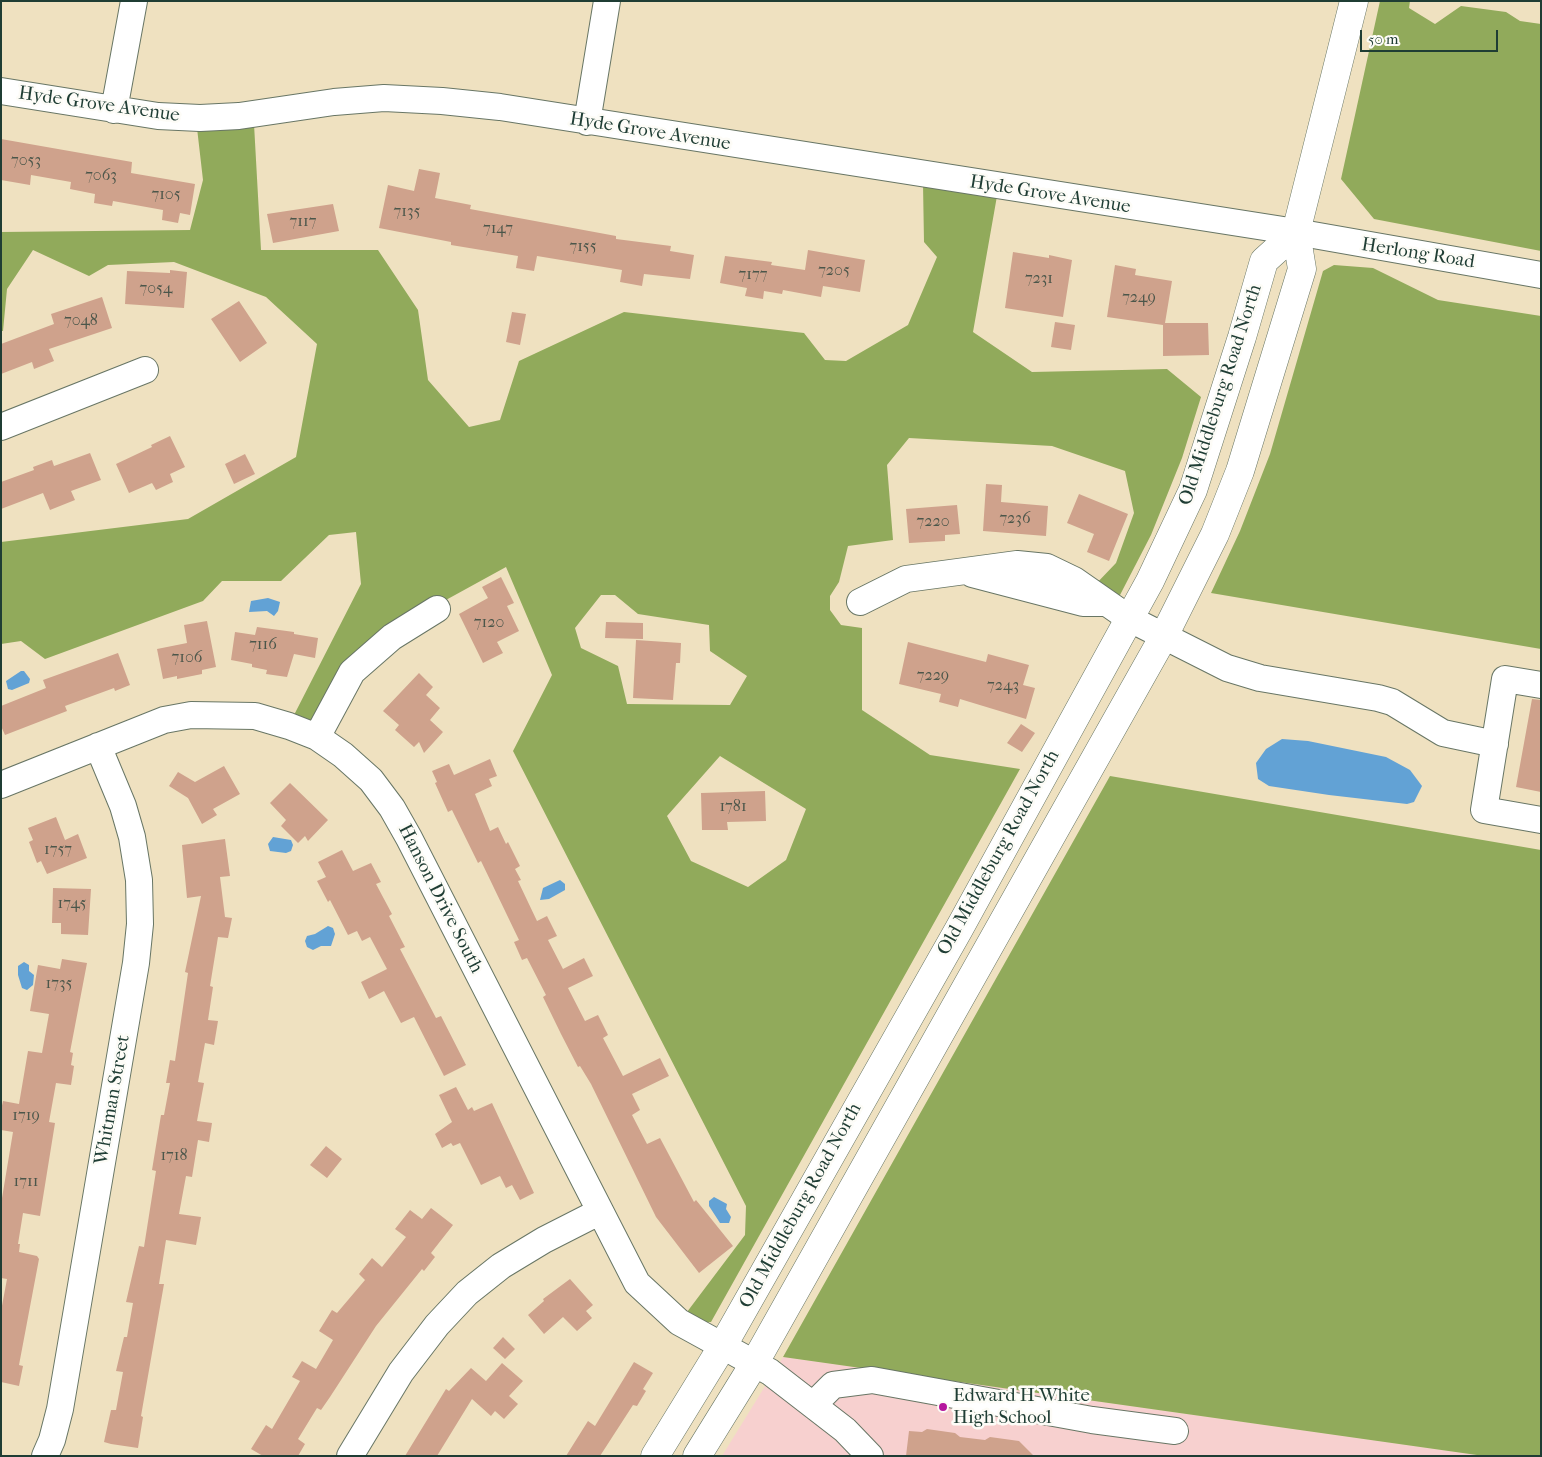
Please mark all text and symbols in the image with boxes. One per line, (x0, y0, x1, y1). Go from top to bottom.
scale bar (1362, 20, 1500, 52)
text: 50 m (1368, 30, 1398, 48)
street label: Hyde Grove Avenue (17, 82, 181, 128)
street label: Hyde Grove Avenue (568, 108, 732, 156)
house number: 7053 (11, 151, 41, 171)
house number: 7063 (85, 166, 117, 186)
street label: Hyde Grove Avenue (968, 171, 1132, 219)
house number: 7105 (151, 185, 181, 205)
house number: 7135 (394, 202, 420, 222)
house number: 7117 (290, 212, 316, 232)
house number: 7147 (483, 219, 513, 239)
street label: Herlong Road (1360, 234, 1476, 274)
house number: 7155 (569, 237, 597, 257)
house number: 7205 (818, 261, 850, 281)
house number: 7177 (739, 265, 767, 285)
house number: 7231 (1025, 269, 1053, 289)
house number: 7054 (140, 279, 172, 299)
street label: Old Middleburg Road North (1174, 282, 1268, 508)
house number: 7249 (1122, 288, 1156, 308)
house number: 7048 (64, 311, 98, 331)
house number: 7236 (999, 509, 1031, 529)
house number: 7220 (917, 512, 949, 532)
house number: 7120 (474, 613, 504, 633)
house number: 7116 (249, 635, 277, 655)
house number: 7106 (172, 648, 202, 668)
house number: 7229 (917, 666, 949, 686)
house number: 7243 (987, 676, 1019, 696)
street label: Old Middleburg Road North (933, 746, 1065, 960)
house number: 1781 (719, 797, 747, 817)
street label: Hanson Drive South (393, 821, 487, 977)
house number: 1757 (44, 840, 72, 860)
house number: 1745 (58, 894, 86, 914)
house number: 1735 (46, 974, 72, 994)
street label: Whitman Street (90, 1033, 136, 1167)
street label: Old Middleburg Road North (735, 1099, 867, 1313)
house number: 1719 (12, 1106, 40, 1126)
house number: 1718 (160, 1146, 188, 1166)
house number: 1711 (14, 1172, 38, 1192)
place label: Edward H White High School (953, 1385, 1090, 1429)
marker: Edward H White High School (937, 1401, 949, 1413)

